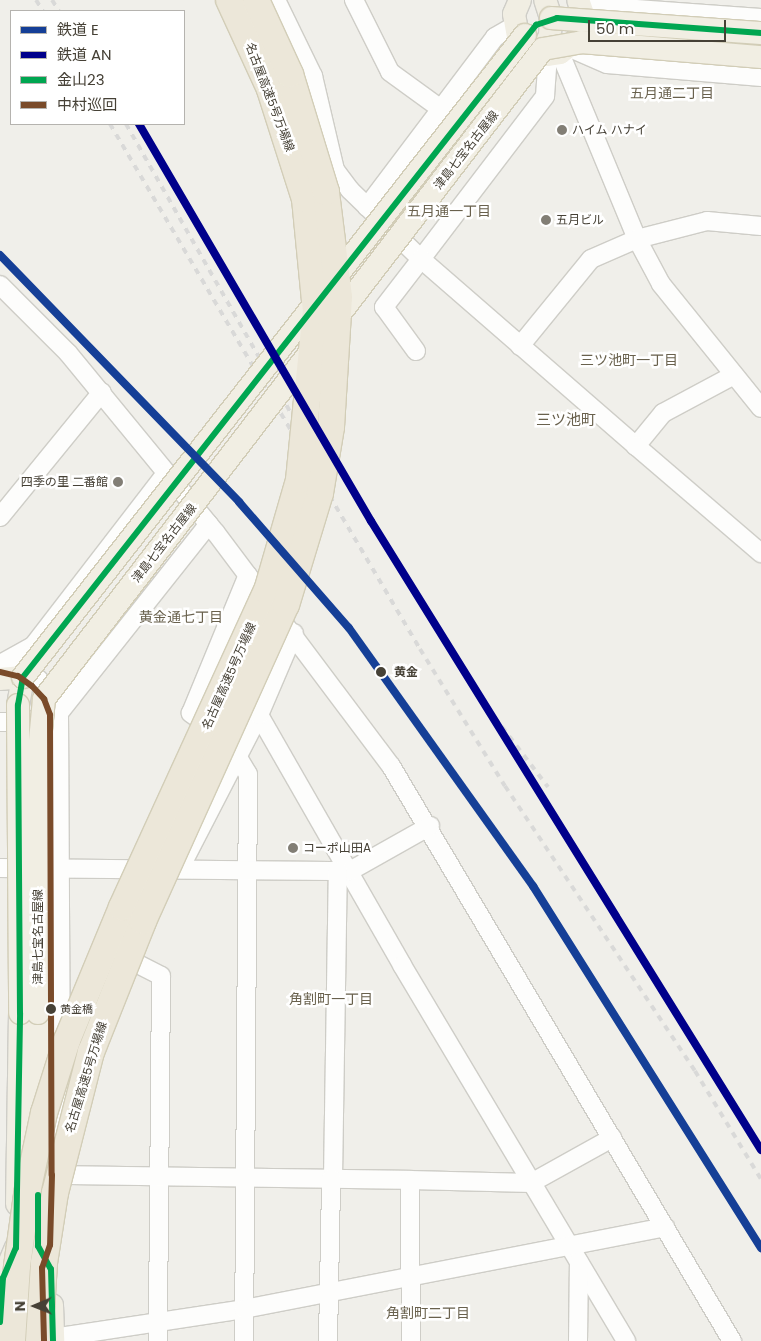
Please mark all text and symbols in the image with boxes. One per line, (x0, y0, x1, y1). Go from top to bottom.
legend (10, 10, 185, 125)
scale bar (591, 10, 728, 42)
text: 50 m (596, 18, 634, 39)
text: 鉄道 E (57, 19, 99, 40)
street label: 名古屋高速5号万場線 (243, 40, 297, 154)
text: 鉄道 AN (57, 44, 112, 65)
text: 金山23 (57, 69, 104, 90)
district label: 五月通二丁目 (630, 85, 714, 101)
text: 中村巡回 (57, 94, 117, 115)
street label: 津島七宝名古屋線 (431, 108, 501, 192)
place label: ハイム ハナイ (572, 123, 647, 137)
marker: ハイム ハナイ (556, 124, 568, 136)
district label: 五月通一丁目 (407, 203, 491, 219)
place label: 五月ビル (556, 213, 604, 227)
marker: 五月ビル (540, 214, 552, 226)
district label: 三ツ池町一丁目 (580, 352, 678, 368)
district label: 三ツ池町 (536, 411, 596, 429)
place label: 四季の里 二番館 (21, 475, 108, 489)
marker: 四季の里 二番館 (112, 476, 124, 488)
street label: 津島七宝名古屋線 (129, 501, 199, 585)
district label: 黄金通七丁目 (139, 609, 223, 625)
street label: 名古屋高速5号万場線 (199, 620, 259, 732)
marker: 黄金 (372, 663, 390, 681)
place label: 黄金 (394, 665, 418, 679)
place label: コーポ山田A (303, 841, 371, 855)
marker: コーポ山田A (287, 842, 299, 854)
street label: 津島七宝名古屋線 (31, 889, 45, 985)
district label: 角割町一丁目 (289, 991, 373, 1007)
place label: 黄金橋 (60, 1002, 93, 1016)
marker: 黄金橋 (46, 1004, 56, 1014)
street label: 名古屋高速5号万場線 (62, 1020, 110, 1134)
north arrow (10, 1281, 60, 1331)
text: N (10, 1301, 30, 1312)
district label: 角割町二丁目 (386, 1305, 470, 1321)

